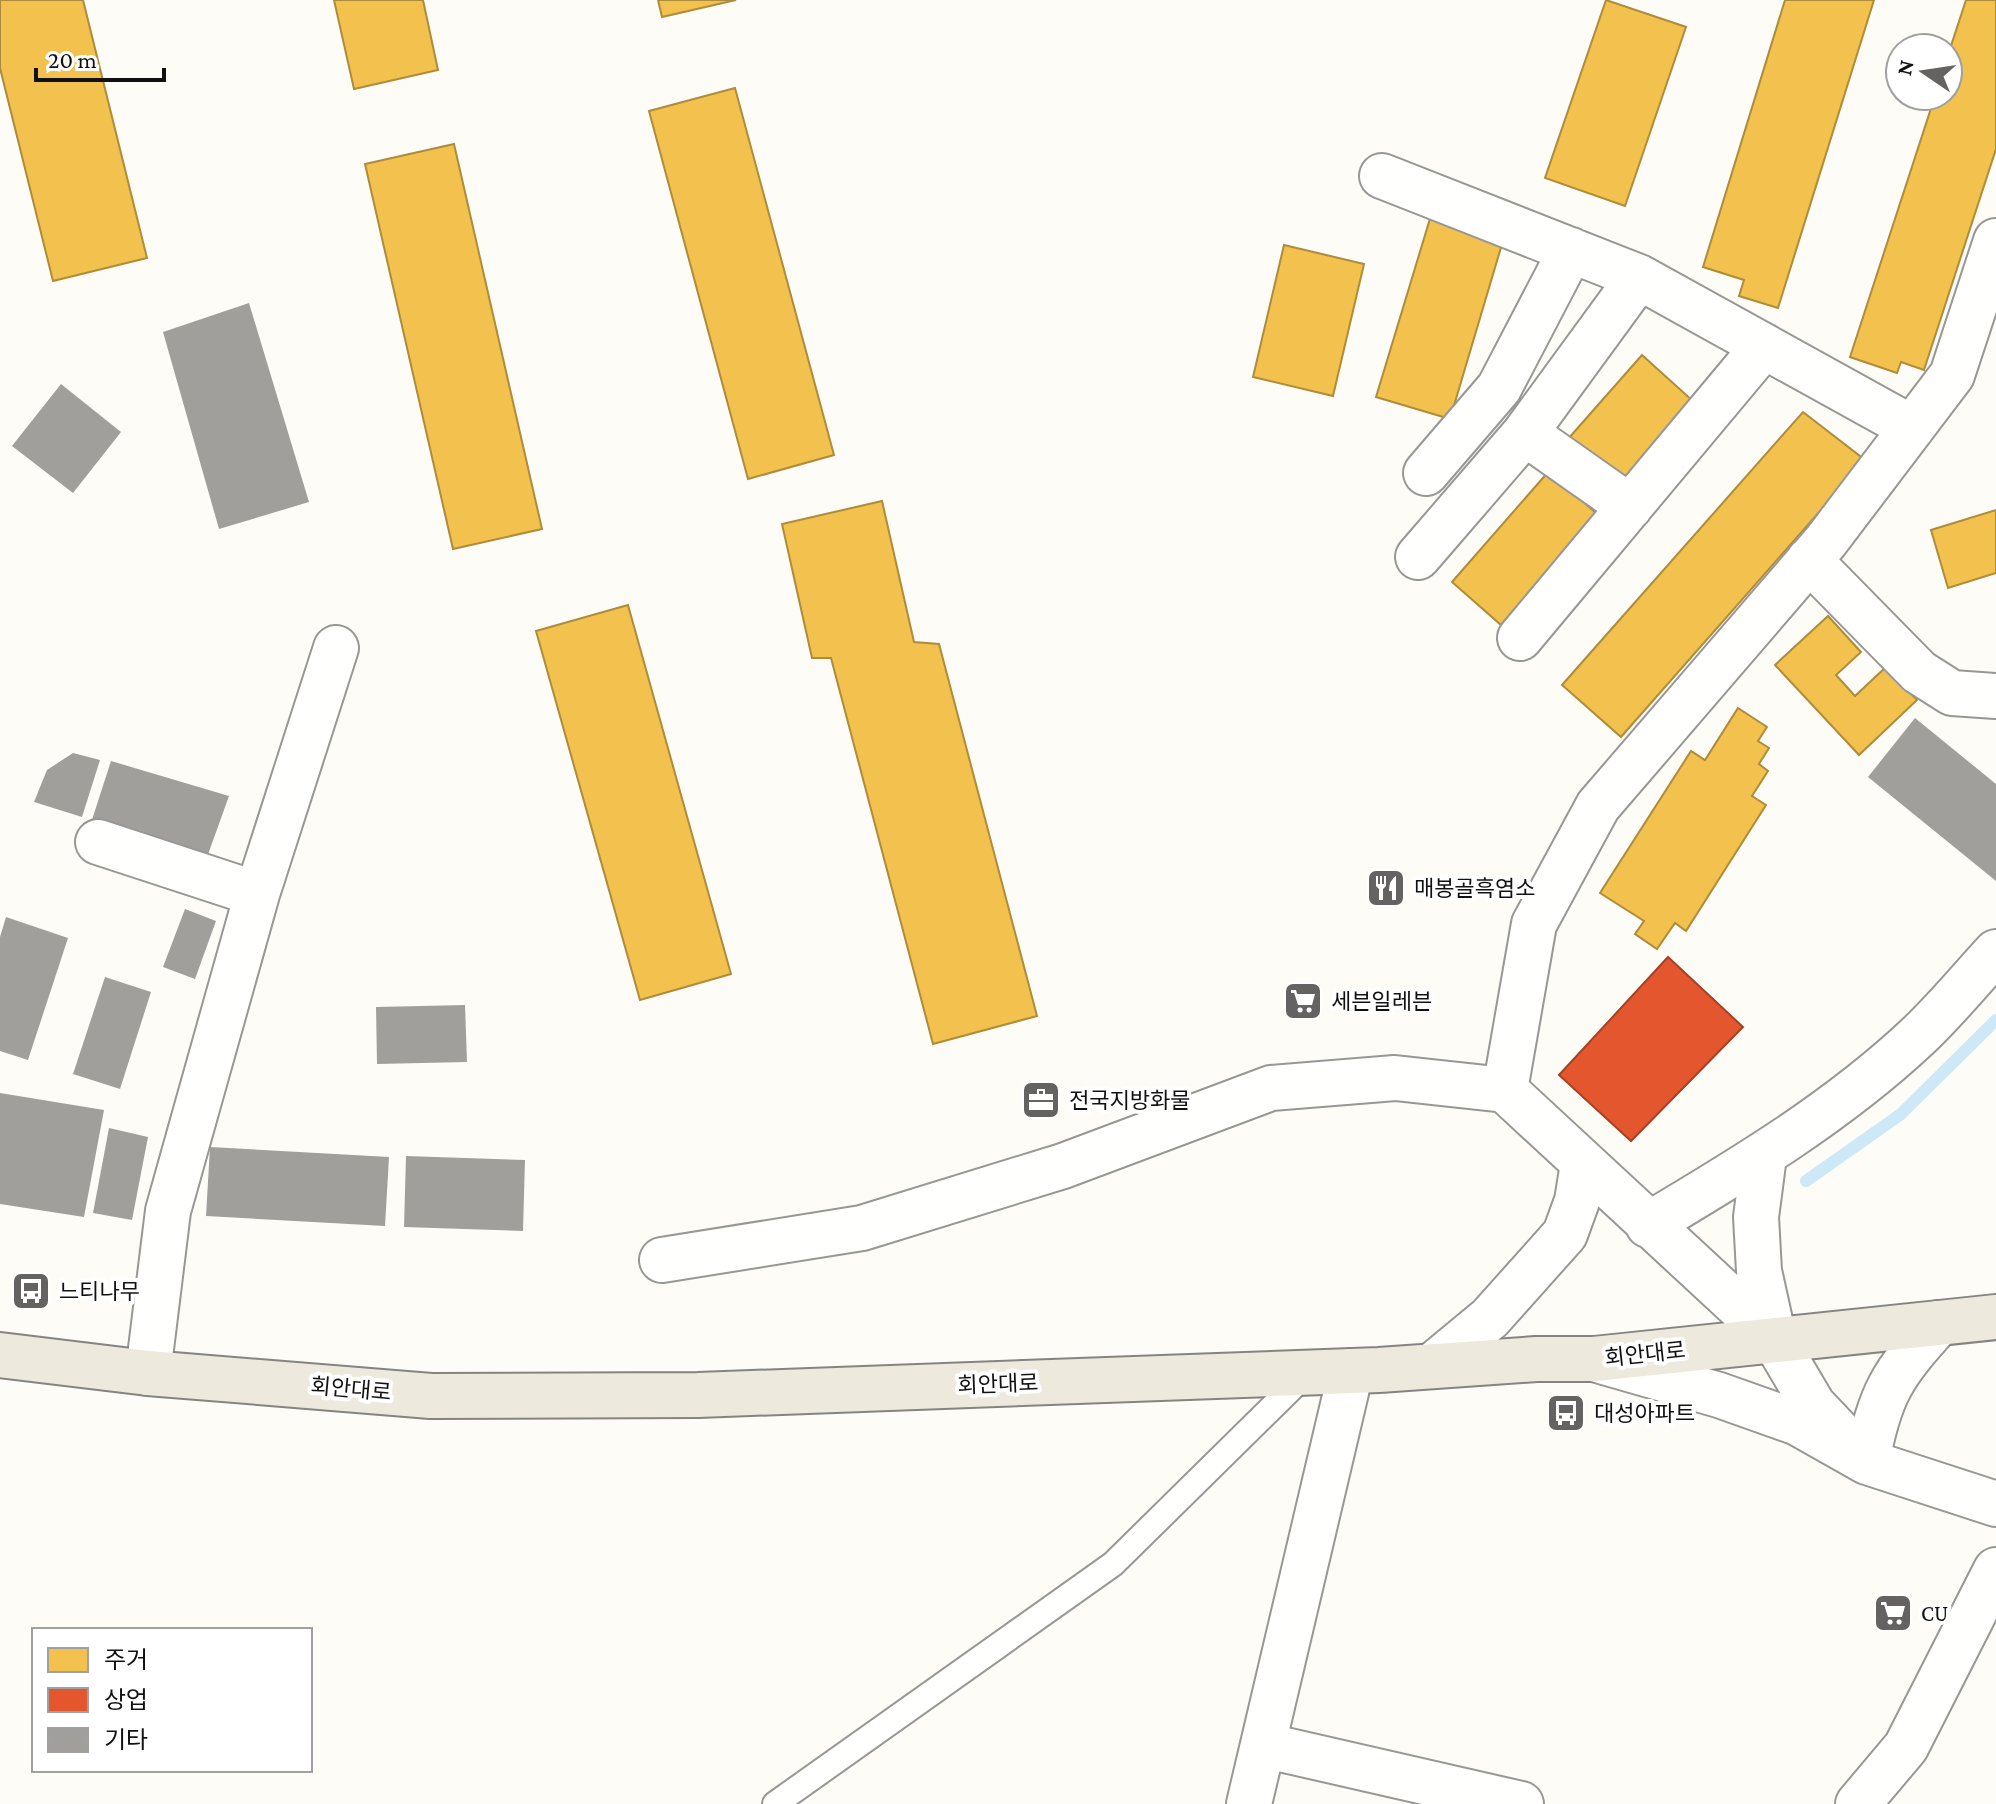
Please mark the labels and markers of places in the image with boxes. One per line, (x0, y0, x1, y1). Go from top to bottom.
restaurant icon: 매봉골흑염소 (1365, 867, 1407, 909)
place label: 매봉골흑염소 (1414, 876, 1535, 901)
supermarket icon: 세븐일레븐 (1282, 980, 1324, 1022)
place label: 세븐일레븐 (1331, 989, 1432, 1014)
office icon: 전국지방화물 (1020, 1079, 1062, 1121)
place label: 전국지방화물 (1069, 1088, 1190, 1113)
bus stop icon: 느티나무 (10, 1270, 52, 1312)
place label: 느티나무 (59, 1279, 140, 1304)
bus stop icon: 대성아파트 (1545, 1392, 1587, 1434)
place label: 대성아파트 (1594, 1401, 1695, 1426)
supermarket icon: CU (1872, 1592, 1914, 1634)
place label: CU (1921, 1601, 1948, 1626)

